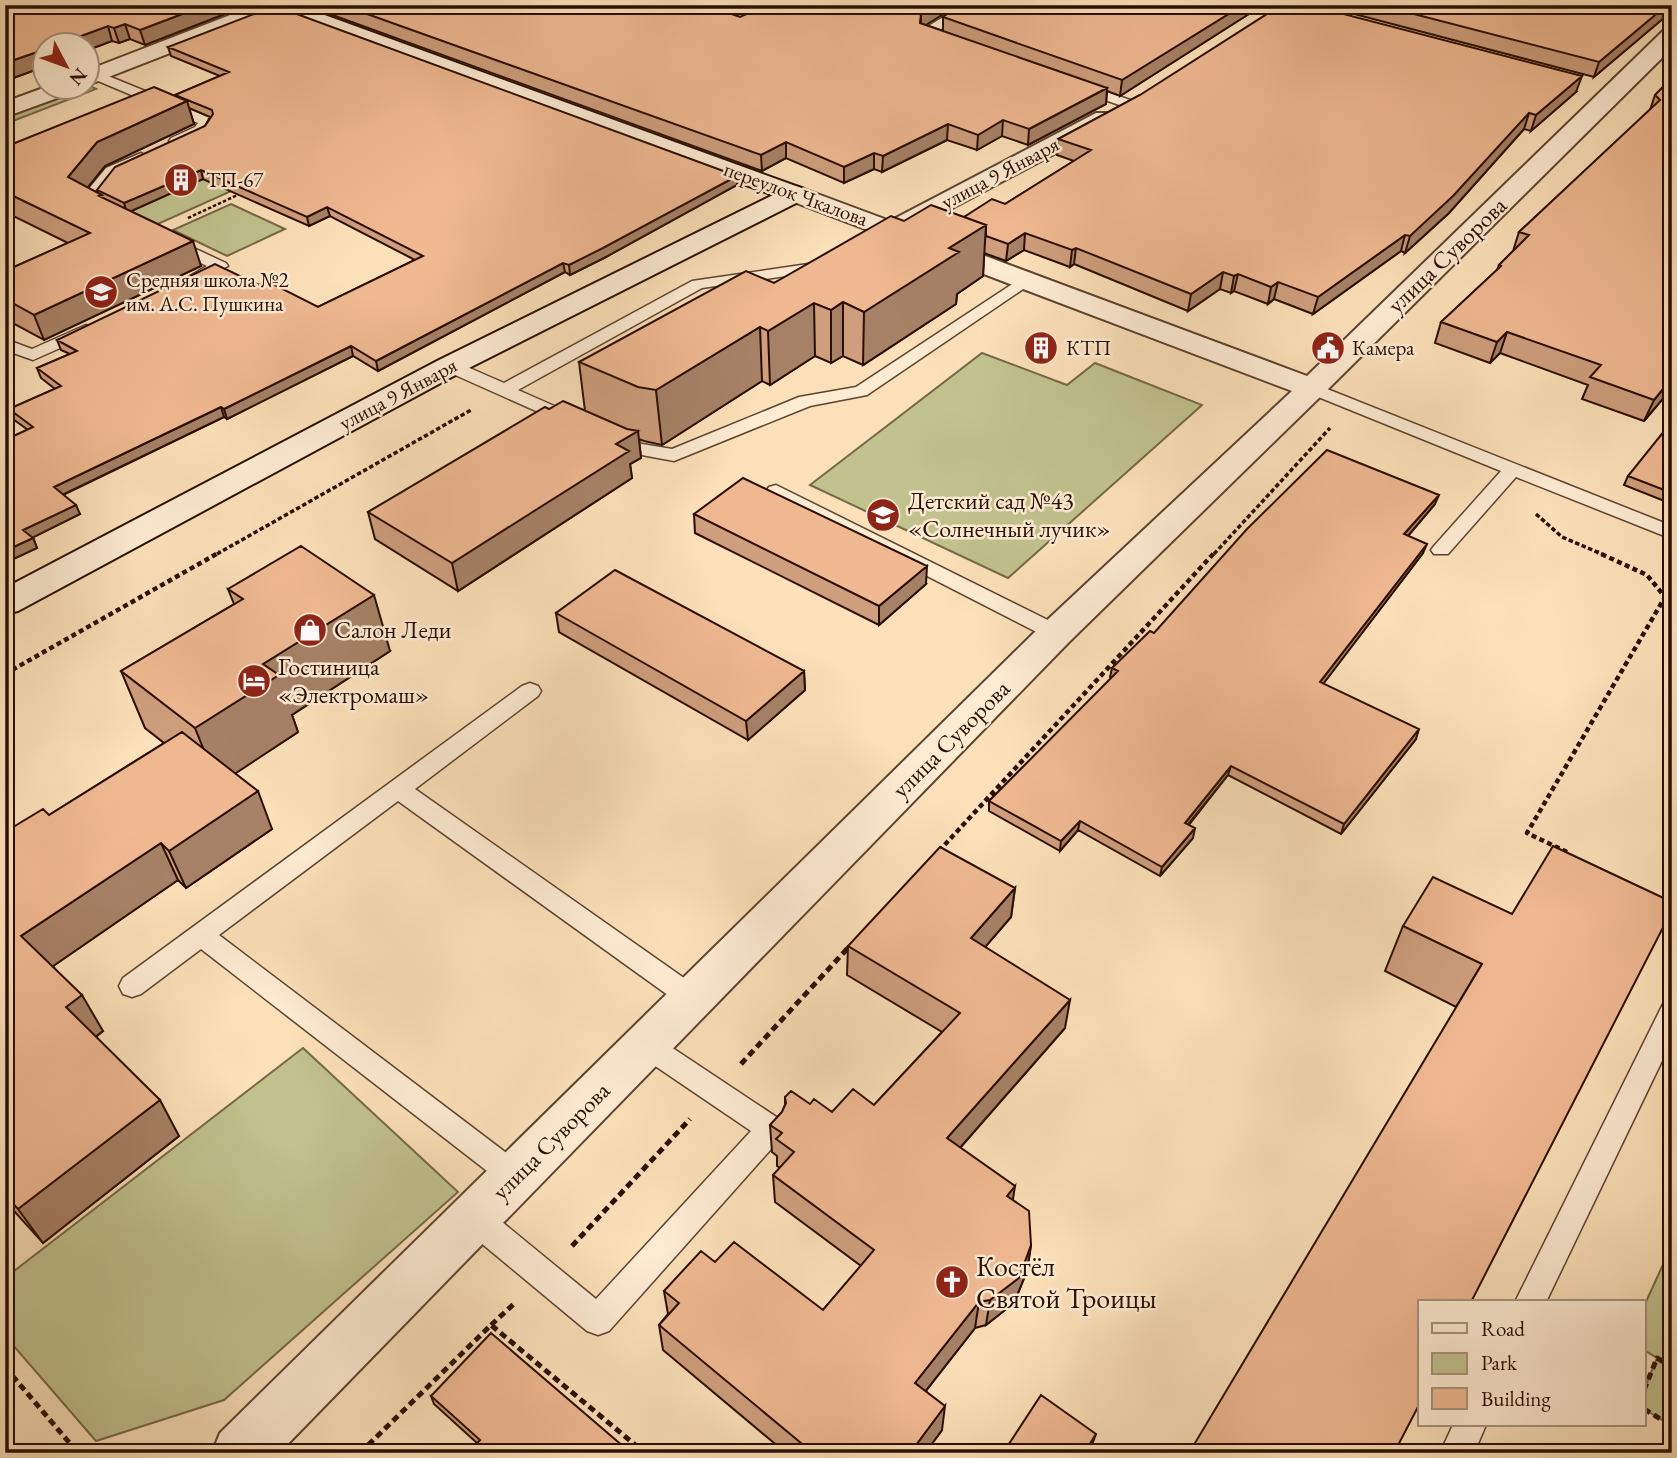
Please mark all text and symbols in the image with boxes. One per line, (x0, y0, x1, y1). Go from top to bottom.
north arrow (32, 32, 102, 102)
text: N (64, 63, 93, 91)
street label: улица 9 Января (936, 130, 1063, 215)
street label: переулок Чкалова (720, 155, 872, 232)
building icon: ТП-67 (162, 161, 200, 199)
place label: ТП-67 (206, 166, 264, 193)
street label: улица Суворова (1380, 190, 1513, 319)
place label: Средняя школа №2 им. А.С. Пушкина (126, 266, 288, 317)
school or university icon: Средняя школа №2 им. А.С. Пушкина (82, 273, 120, 311)
building icon: КТП (1022, 329, 1060, 367)
public building icon: Камера (1309, 329, 1347, 367)
place label: КТП (1066, 334, 1111, 361)
place label: Камера (1352, 334, 1415, 361)
street label: улица 9 Января (334, 351, 461, 436)
place label: Детский сад №43 «Солнечный лучик» (908, 485, 1111, 544)
school or university icon: Детский сад №43 «Солнечный лучик» (864, 496, 902, 534)
shop icon: Салон Леди (291, 611, 329, 649)
place label: Салон Леди (334, 614, 452, 645)
place label: Гостиница «Электромаш» (278, 651, 429, 710)
hotel icon: Гостиница «Электромаш» (235, 662, 273, 700)
street label: улица Суворова (885, 673, 1017, 804)
street label: улица Суворова (485, 1075, 617, 1206)
place label: Костёл Святой Троицы (976, 1248, 1157, 1316)
church icon: Костёл Святой Троицы (933, 1263, 971, 1301)
legend (1418, 1300, 1646, 1426)
text: Road (1481, 1315, 1525, 1342)
text: Park (1481, 1349, 1518, 1376)
text: Building (1481, 1385, 1551, 1412)

